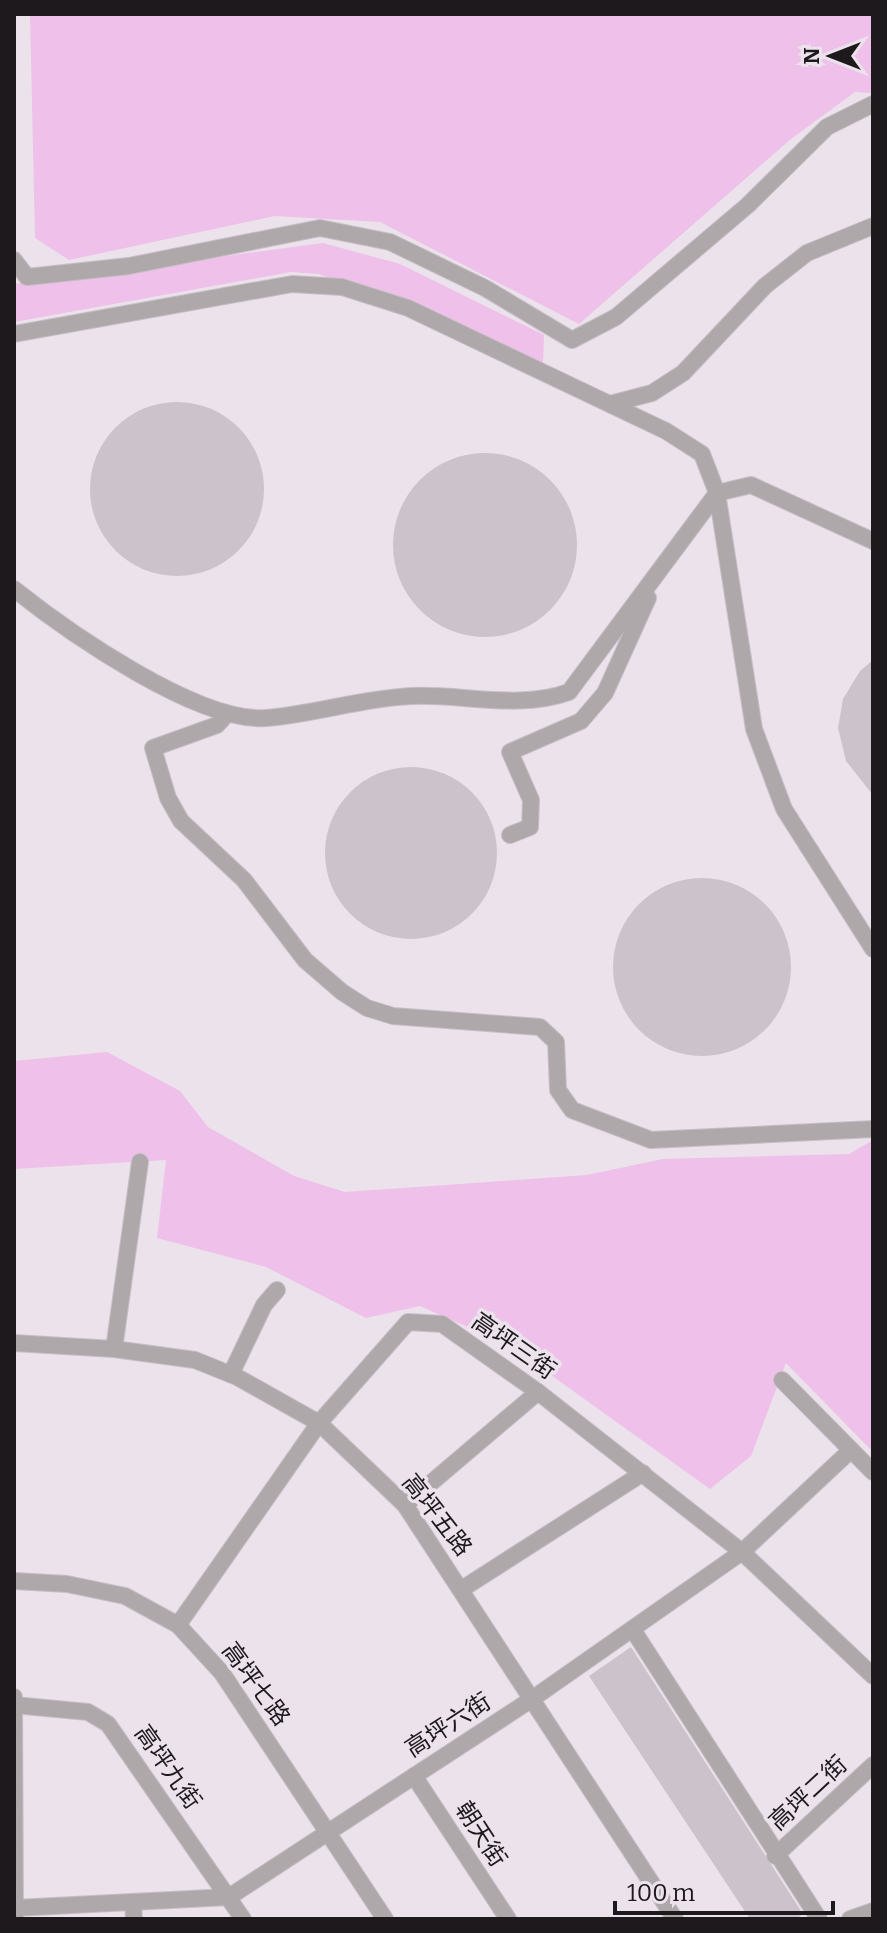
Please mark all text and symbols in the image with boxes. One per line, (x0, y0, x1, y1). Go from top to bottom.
north arrow (791, 16, 871, 96)
text: N (798, 47, 825, 64)
street label: 高坪三街 (467, 1307, 561, 1385)
street label: 高坪五路 (396, 1469, 478, 1561)
street label: 高坪七路 (216, 1637, 296, 1731)
street label: 高坪六街 (400, 1687, 496, 1763)
street label: 高坪九街 (129, 1720, 207, 1814)
street label: 高坪二街 (763, 1750, 853, 1836)
street label: 朝天街 (450, 1796, 512, 1872)
scale bar (615, 1865, 833, 1915)
text: 100 m (627, 1879, 695, 1907)

